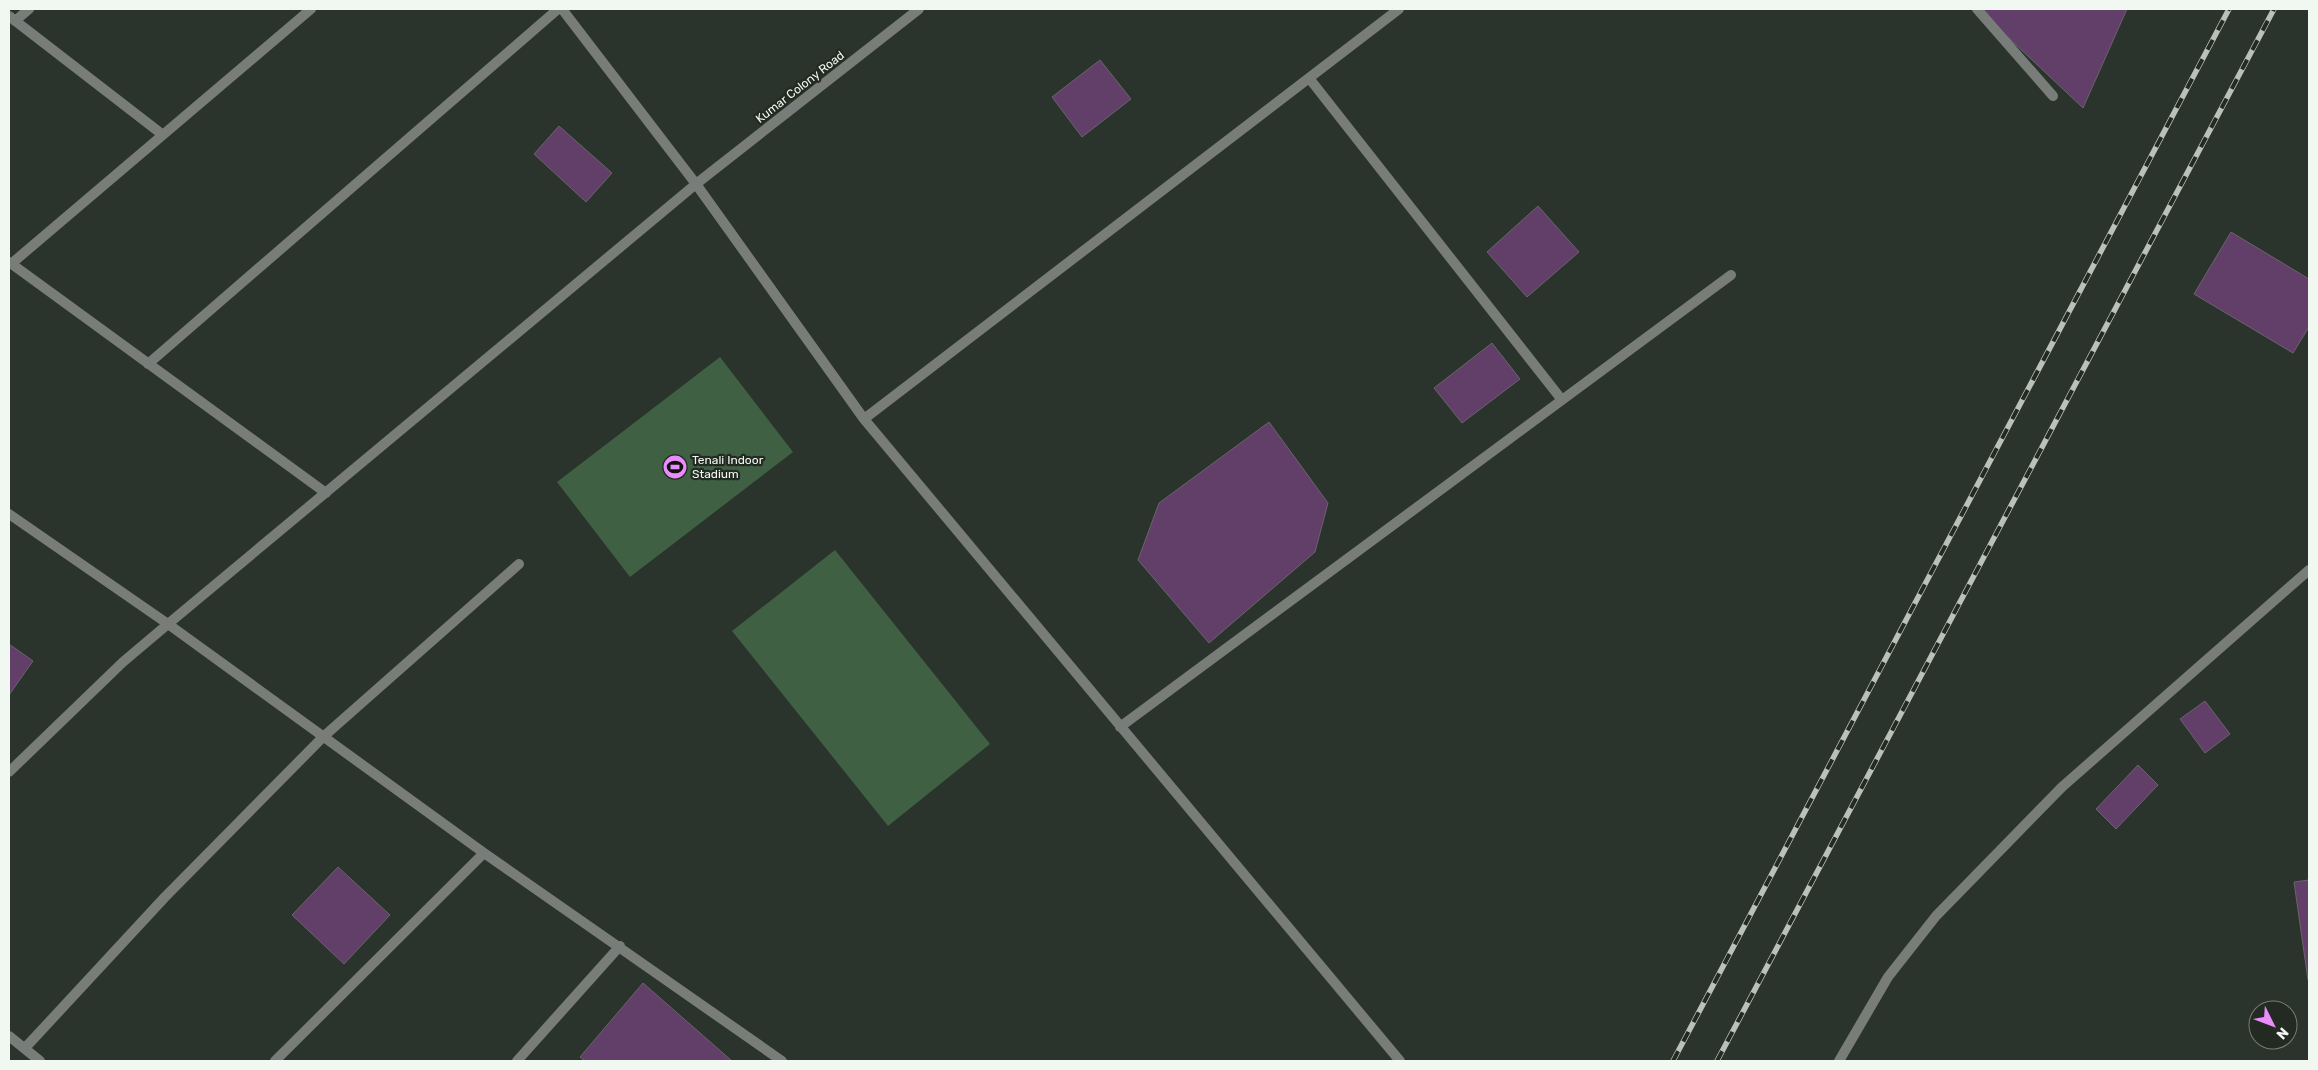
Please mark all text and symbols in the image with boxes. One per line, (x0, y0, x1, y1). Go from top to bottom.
street label: Kumar Colony Road (753, 48, 847, 126)
place label: Tenali Indoor Stadium (692, 453, 764, 481)
sports icon: Tenali Indoor Stadium (662, 454, 688, 480)
north arrow (2248, 1000, 2298, 1050)
text: N (2273, 1024, 2292, 1043)

